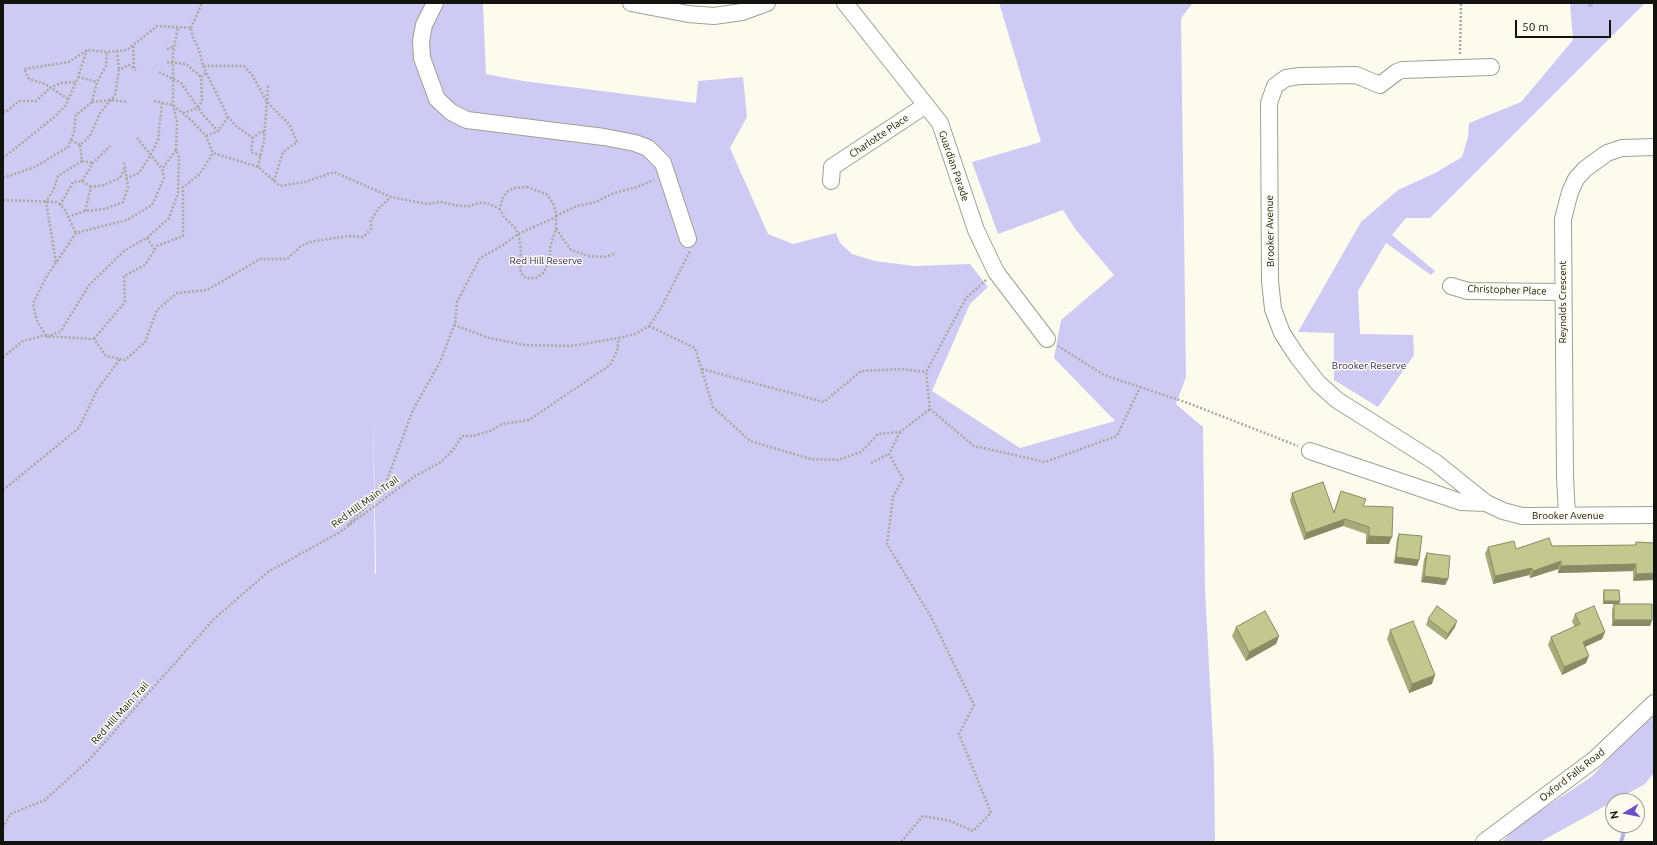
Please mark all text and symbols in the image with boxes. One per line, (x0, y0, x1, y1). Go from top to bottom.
scale bar (1517, 12, 1613, 38)
text: 50 m (1522, 20, 1549, 33)
street label: Charlotte Place (847, 112, 911, 160)
street label: Guardian Parade (936, 129, 972, 203)
street label: Brooker Avenue (1263, 195, 1277, 267)
park label: Red Hill Reserve (510, 255, 582, 267)
street label: Reynolds Crescent (1557, 261, 1569, 343)
street label: Christopher Place (1467, 283, 1547, 297)
park label: Brooker Reserve (1332, 360, 1406, 372)
street label: Red Hill Main Trail (329, 474, 401, 530)
street label: Brooker Avenue (1532, 510, 1604, 522)
street label: Red Hill Main Trail (89, 679, 151, 747)
street label: Oxford Falls Road (1537, 746, 1607, 804)
north arrow (1605, 793, 1645, 833)
text: N (1608, 810, 1621, 820)

